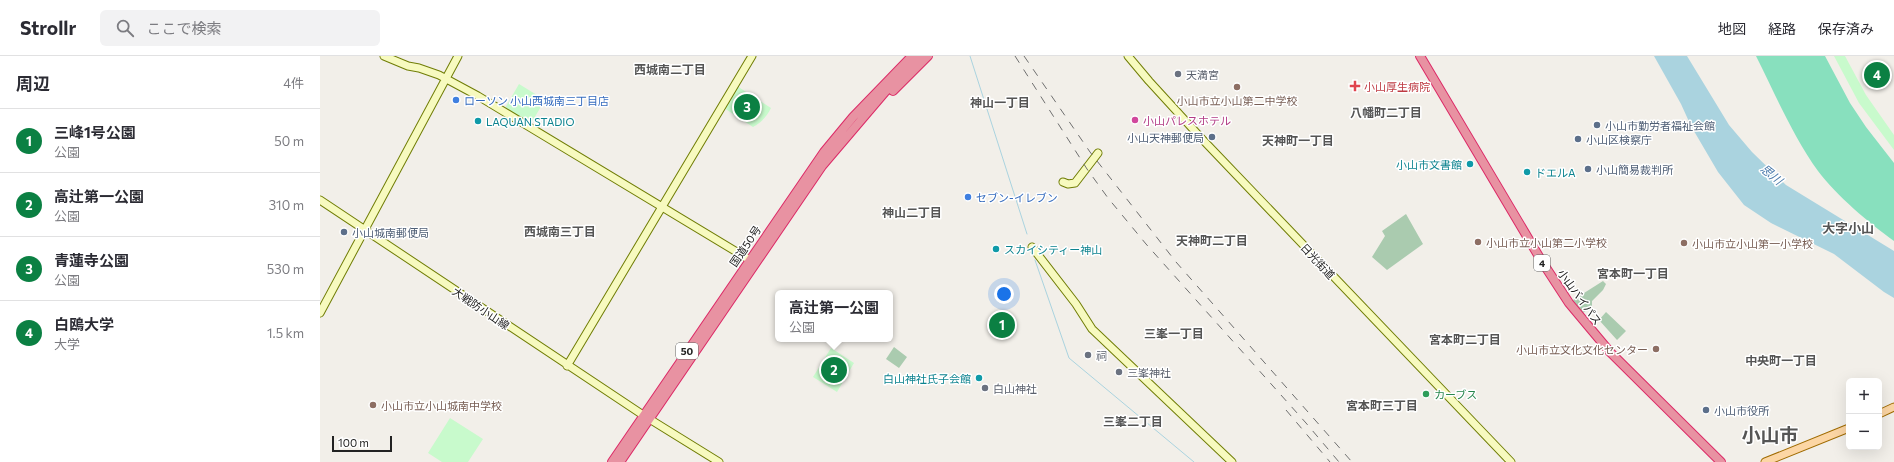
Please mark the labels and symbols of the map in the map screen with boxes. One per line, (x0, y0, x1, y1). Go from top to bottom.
pin: 4 (1864, 60, 1890, 90)
district label: 西城南二丁目 (634, 62, 706, 76)
place label: 天満宮 (1186, 68, 1219, 81)
marker: 天満宮 (1173, 69, 1183, 79)
marker: 小山厚生病院 (1349, 80, 1361, 92)
place label: 小山厚生病院 (1364, 80, 1430, 93)
marker: 小山市立小山第二中学校 (1232, 82, 1242, 92)
pin: 3 (734, 92, 760, 122)
place label: ローソン 小山西城南三丁目店 (464, 94, 609, 107)
place label: 小山市立小山第二中学校 (1177, 94, 1298, 107)
marker: ローソン 小山西城南三丁目店 (451, 95, 461, 105)
district label: 神山一丁目 (970, 95, 1030, 109)
district label: 八幡町二丁目 (1350, 105, 1422, 119)
place label: 小山パレスホテル (1143, 114, 1231, 127)
place label: LAQUAN STADIO (486, 115, 574, 128)
marker: 小山パレスホテル (1130, 115, 1140, 125)
marker: LAQUAN STADIO (473, 116, 483, 126)
place label: 小山市勤労者福祉会館 (1605, 119, 1715, 132)
marker: 小山市勤労者福祉会館 (1592, 120, 1602, 130)
place label: 小山天神郵便局 (1127, 131, 1204, 144)
marker: 小山天神郵便局 (1207, 132, 1217, 142)
district label: 天神町一丁目 (1262, 133, 1334, 147)
place label: 小山区検察庁 (1586, 133, 1652, 146)
marker: 小山区検察庁 (1573, 134, 1583, 144)
place label: 小山市文書館 (1396, 158, 1462, 171)
marker: 小山市文書館 (1465, 159, 1475, 169)
water label: 思川 (1758, 161, 1787, 188)
place label: 小山簡易裁判所 (1596, 163, 1674, 176)
marker: 小山簡易裁判所 (1583, 164, 1593, 174)
place label: ドエルA (1535, 166, 1576, 179)
marker: ドエルA (1522, 167, 1532, 177)
place label: セブン-イレブン (976, 191, 1058, 204)
marker: セブン-イレブン (963, 192, 973, 202)
district label: 神山二丁目 (882, 205, 942, 219)
district label: 大字小山 (1822, 220, 1874, 236)
street label: 国道50号 (727, 223, 763, 269)
district label: 西城南三丁目 (524, 224, 596, 238)
place label: 小山城南郵便局 (352, 226, 429, 239)
marker: 小山城南郵便局 (339, 227, 349, 237)
district label: 天神町二丁目 (1176, 233, 1248, 247)
place label: 小山市立小山第二小学校 (1486, 236, 1607, 249)
marker: 小山市立小山第二小学校 (1473, 237, 1483, 247)
place label: 小山市立小山第一小学校 (1692, 237, 1813, 250)
marker: 小山市立小山第一小学校 (1679, 238, 1689, 248)
street label: 日光街道 (1298, 240, 1338, 282)
place label: スカイシティー神山 (1004, 243, 1102, 256)
marker: スカイシティー神山 (991, 244, 1001, 254)
road number: 4 (1534, 255, 1550, 271)
district label: 宮本町一丁目 (1597, 266, 1669, 280)
street label: 小山バイパス (1555, 267, 1605, 327)
street label: 大戦防小山線 (450, 284, 512, 332)
your location (994, 284, 1014, 304)
pin: 1 (989, 310, 1015, 340)
district label: 三峯一丁目 (1144, 326, 1204, 340)
district label: 宮本町二丁目 (1429, 332, 1501, 346)
road number: 50 (676, 343, 698, 359)
place label: 小山市立文化文化センター (1516, 343, 1648, 356)
marker: 小山市立文化文化センター (1651, 344, 1661, 354)
place label: 祠 (1096, 349, 1107, 362)
marker: 祠 (1083, 350, 1093, 360)
district label: 中央町一丁目 (1745, 353, 1817, 367)
pin: 2 (821, 355, 847, 385)
place label: 三峯神社 (1127, 366, 1171, 379)
marker: 三峯神社 (1114, 367, 1124, 377)
place label: 白山神社氏子会館 (883, 372, 971, 385)
marker: 白山神社氏子会館 (974, 373, 984, 383)
place label: 白山神社 (993, 382, 1037, 395)
marker: 白山神社 (980, 383, 990, 393)
place label: カーブス (1434, 388, 1477, 401)
marker: カーブス (1421, 389, 1431, 399)
district label: 宮本町三丁目 (1346, 398, 1418, 412)
place label: 小山市立小山城南中学校 (381, 399, 502, 412)
marker: 小山市立小山城南中学校 (368, 400, 378, 410)
place label: 小山市役所 (1714, 404, 1770, 417)
marker: 小山市役所 (1701, 405, 1711, 415)
district label: 三峯二丁目 (1103, 414, 1163, 428)
district label: 小山市 (1741, 423, 1799, 446)
scale bar (332, 434, 392, 453)

